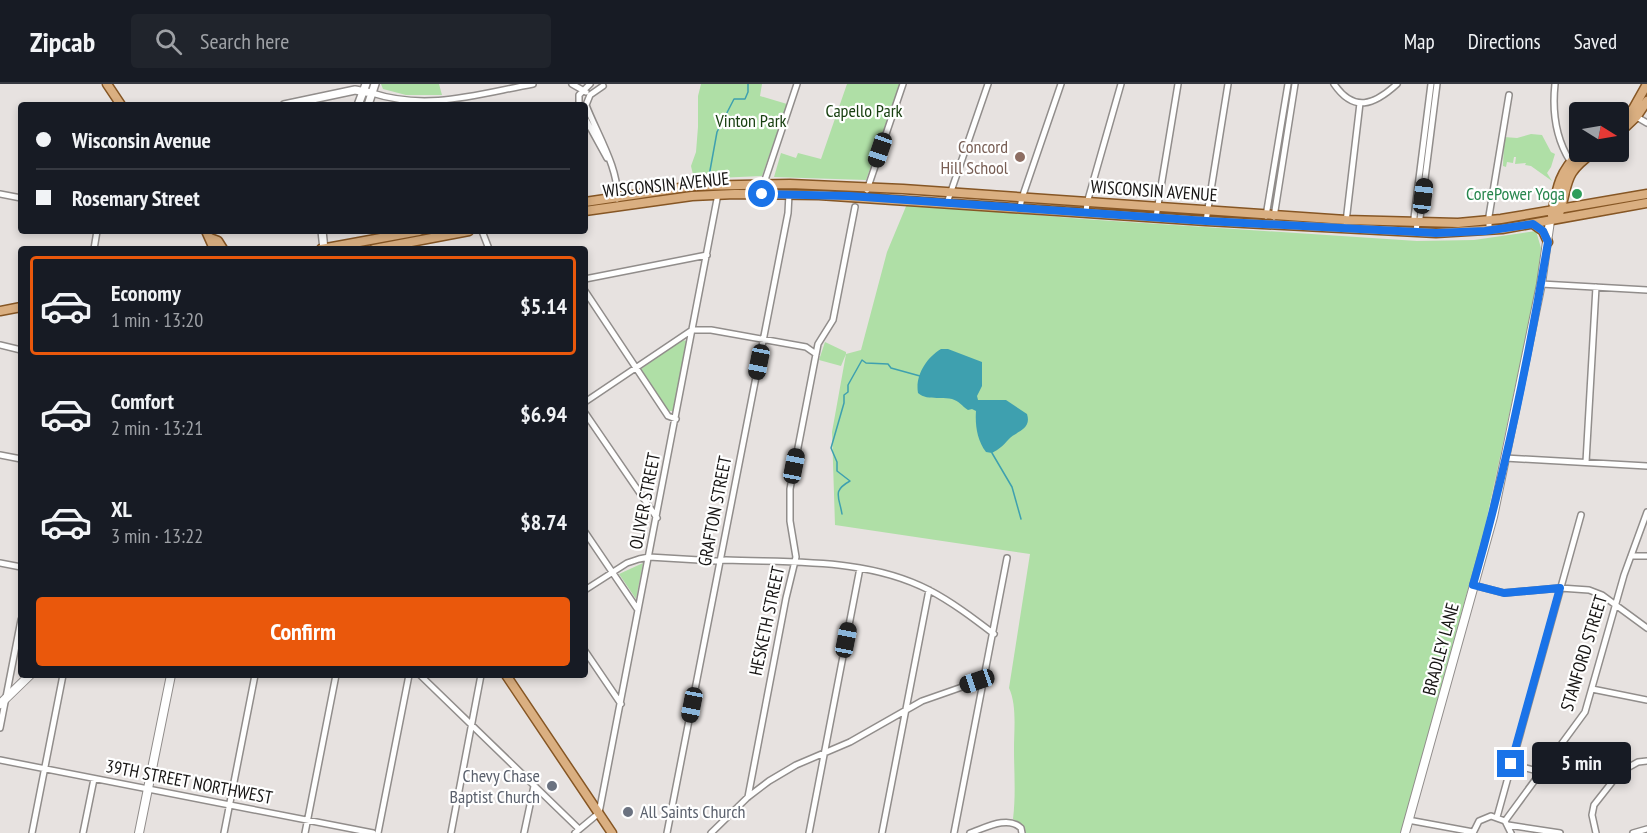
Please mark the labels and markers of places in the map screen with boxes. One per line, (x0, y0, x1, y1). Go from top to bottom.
place label: Concord Hill School (940, 135, 1009, 179)
marker: Concord Hill School (1013, 150, 1027, 164)
place label: CorePower Yoga (1466, 182, 1565, 205)
marker: CorePower Yoga (1570, 187, 1584, 201)
place label: Chevy Chase Baptist Church (450, 764, 540, 808)
marker: Chevy Chase Baptist Church (545, 779, 559, 793)
place label: All Saints Church (640, 800, 746, 823)
marker: All Saints Church (621, 805, 635, 819)

